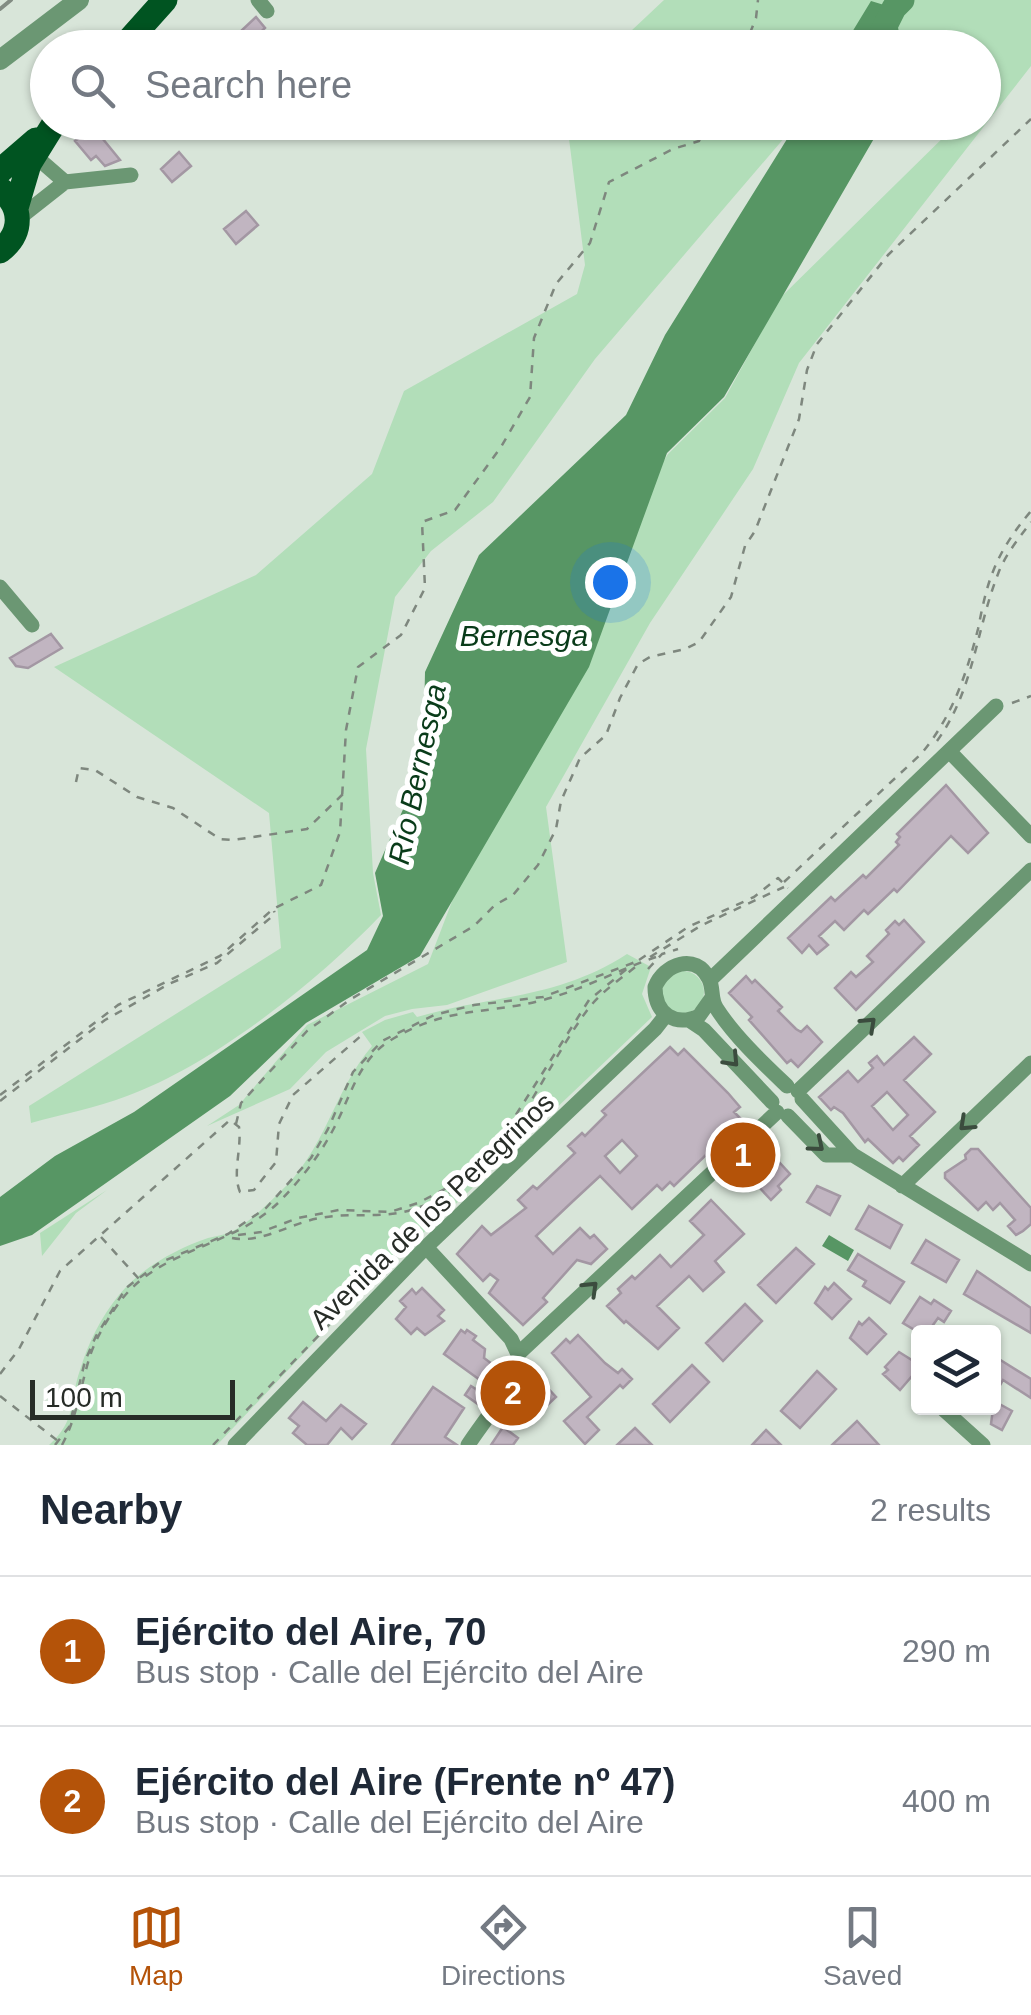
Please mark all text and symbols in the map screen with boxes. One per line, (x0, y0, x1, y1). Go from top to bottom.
search box (30, 30, 1001, 140)
icon: search (65, 58, 120, 113)
text: Search here (145, 64, 352, 106)
your location (585, 557, 636, 608)
water label: Bernesga (460, 619, 588, 652)
water label: Río Bernesga (382, 681, 452, 867)
one-way arrow (857, 1018, 876, 1036)
one-way arrow (720, 1048, 738, 1066)
street label: Avenida de los Peregrinos (304, 1086, 560, 1336)
one-way arrow (959, 1112, 978, 1130)
pin: 1 (710, 1118, 776, 1192)
one-way arrow (805, 1133, 823, 1151)
one-way arrow (579, 1282, 597, 1300)
map controls (911, 1325, 1001, 1415)
button: layers (911, 1325, 1001, 1415)
pin: 2 (480, 1356, 546, 1430)
scale bar (30, 1375, 235, 1420)
text: 100 m (45, 1382, 123, 1413)
text: Nearby (40, 1486, 182, 1533)
text: 2 results (870, 1492, 991, 1528)
text: Ejército del Aire, 70 (135, 1611, 486, 1653)
text: 1 (64, 1633, 81, 1669)
text: 290 m (902, 1633, 991, 1669)
text: Bus stop · Calle del Ejército del Aire (135, 1654, 644, 1690)
text: Ejército del Aire (Frente nº 47) (135, 1761, 675, 1803)
text: 2 (64, 1783, 81, 1819)
text: 400 m (902, 1783, 991, 1819)
text: Bus stop · Calle del Ejército del Aire (135, 1804, 644, 1840)
tab: Map (129, 1900, 184, 1992)
tab: Directions (441, 1900, 566, 1992)
tab: Saved (823, 1900, 902, 1992)

